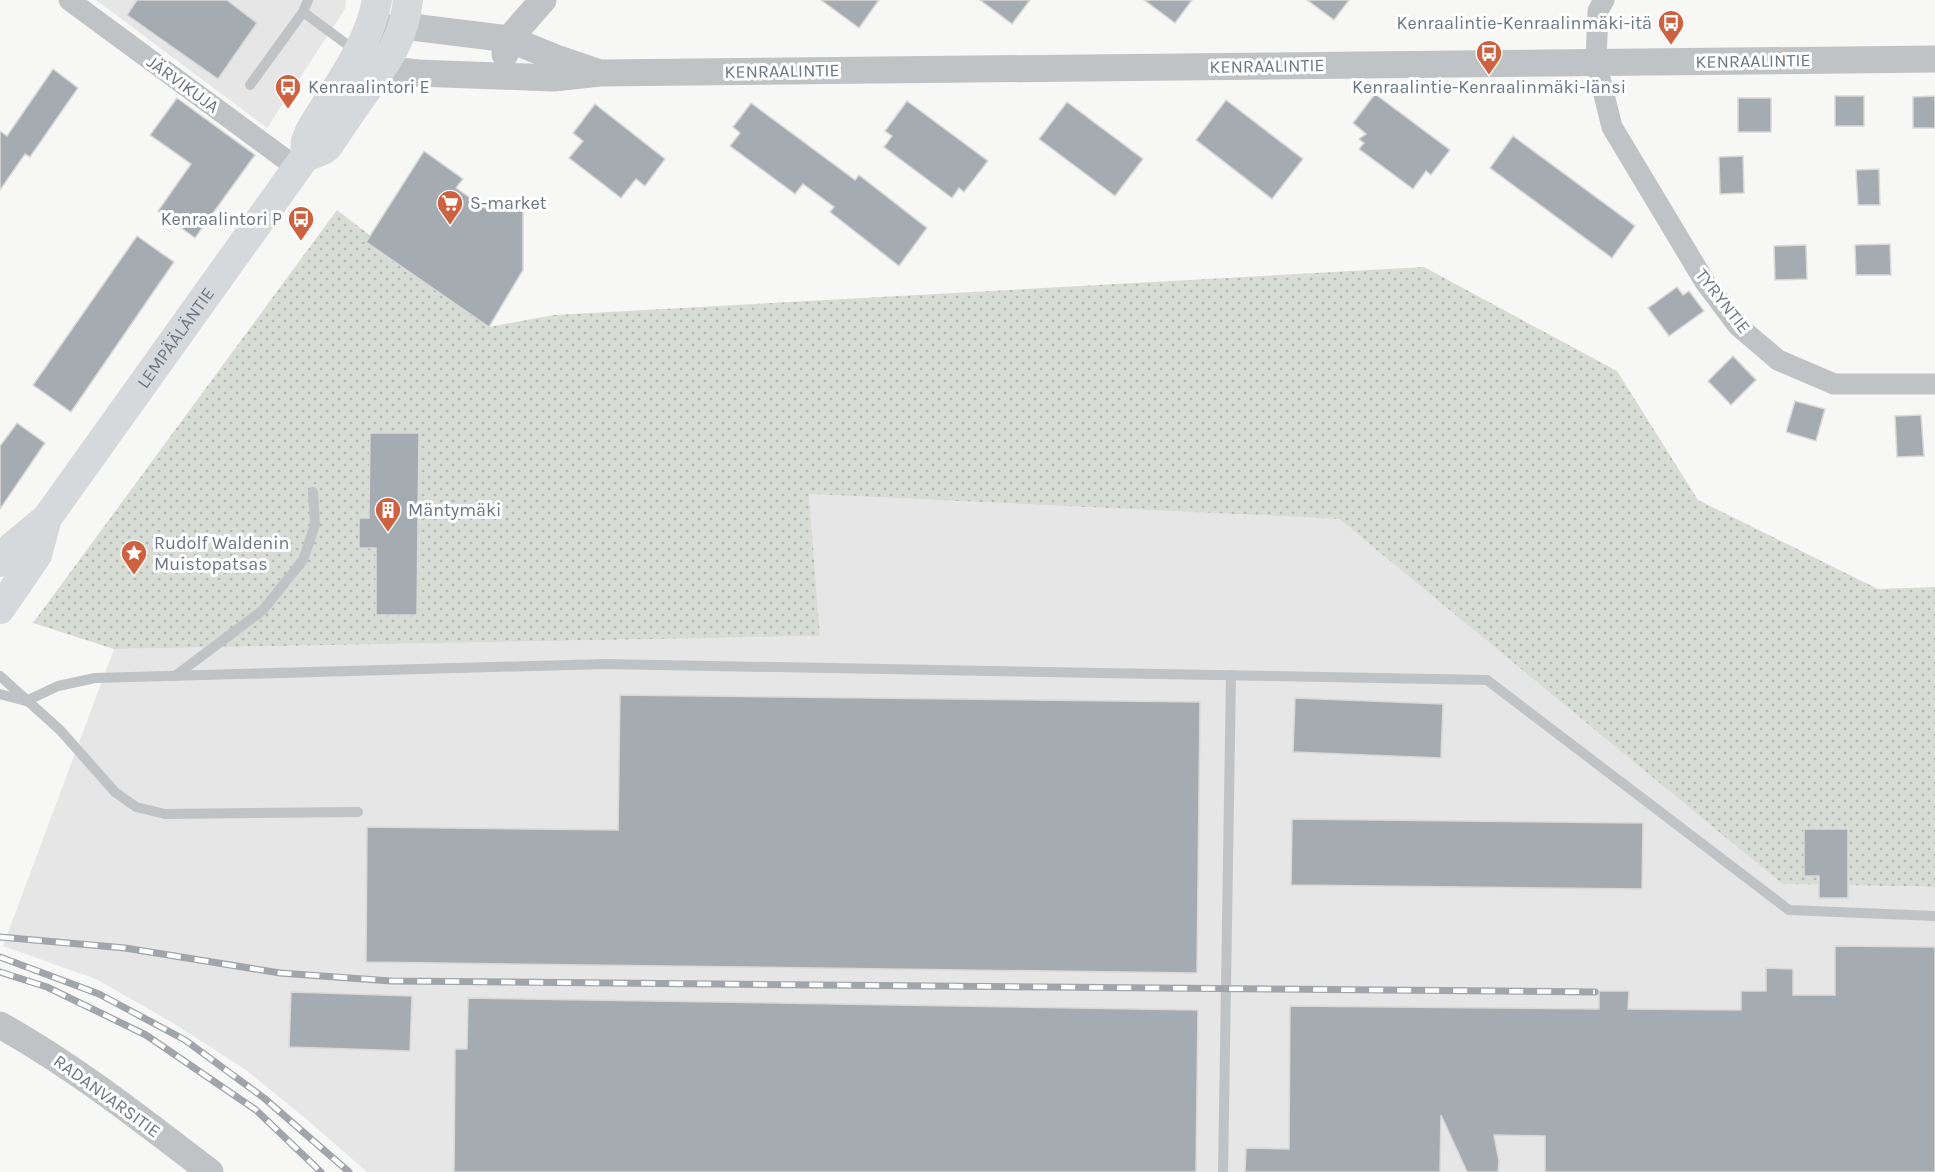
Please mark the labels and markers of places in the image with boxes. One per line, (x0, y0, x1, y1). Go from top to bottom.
bus stop icon: Kenraalintie-Kenraalinmäki-itä (1656, 8, 1686, 46)
place label: Kenraalintie-Kenraalinmäki-itä (1397, 12, 1652, 34)
bus stop icon: Kenraalintie-Kenraalinmäki-länsi (1474, 38, 1504, 76)
bus stop icon: Kenraalintori E (273, 72, 303, 110)
place label: Kenraalintori E (308, 76, 430, 98)
place label: Kenraalintie-Kenraalinmäki-länsi (1352, 76, 1626, 98)
supermarket icon: S-market (435, 188, 465, 226)
place label: S-market (470, 192, 547, 214)
bus stop icon: Kenraalintori P (286, 204, 316, 242)
place label: Kenraalintori P (161, 208, 282, 230)
building icon: Mäntymäki (373, 495, 403, 533)
place label: Mäntymäki (408, 499, 501, 521)
place label: Rudolf Waldenin Muistopatsas (154, 532, 289, 575)
place icon: Rudolf Waldenin Muistopatsas (119, 538, 149, 576)

